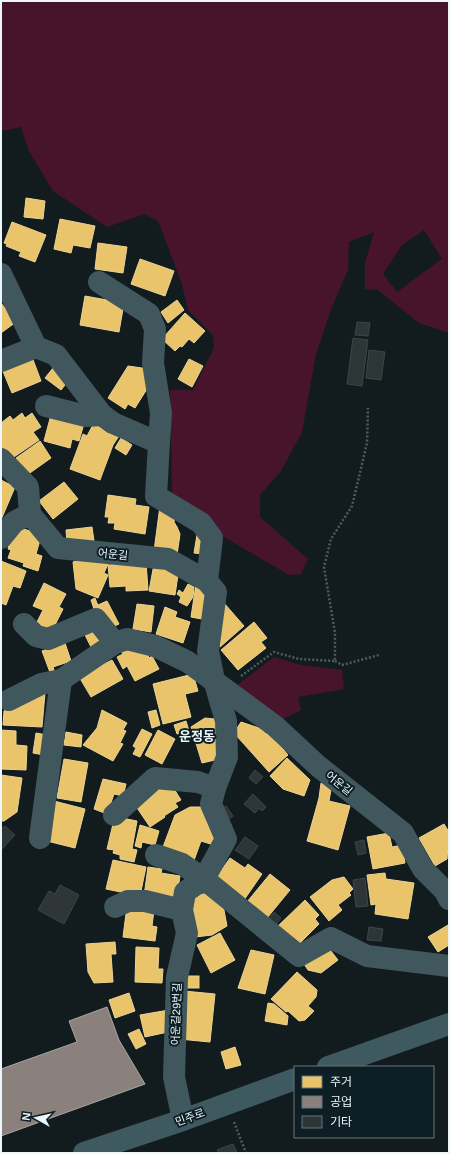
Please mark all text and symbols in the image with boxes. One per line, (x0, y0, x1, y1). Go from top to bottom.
street label: 어운길 (97, 546, 129, 562)
district label: 운정동 (179, 729, 215, 744)
street label: 어운길 (323, 769, 355, 797)
street label: 어운길29번길 (169, 982, 183, 1046)
legend (294, 1066, 434, 1138)
text: 주거 (330, 1075, 352, 1089)
text: 공업 (330, 1095, 352, 1109)
north arrow (16, 1098, 56, 1138)
street label: 민주로 (174, 1106, 206, 1128)
text: N (20, 1112, 33, 1121)
text: 기타 (330, 1115, 352, 1129)

